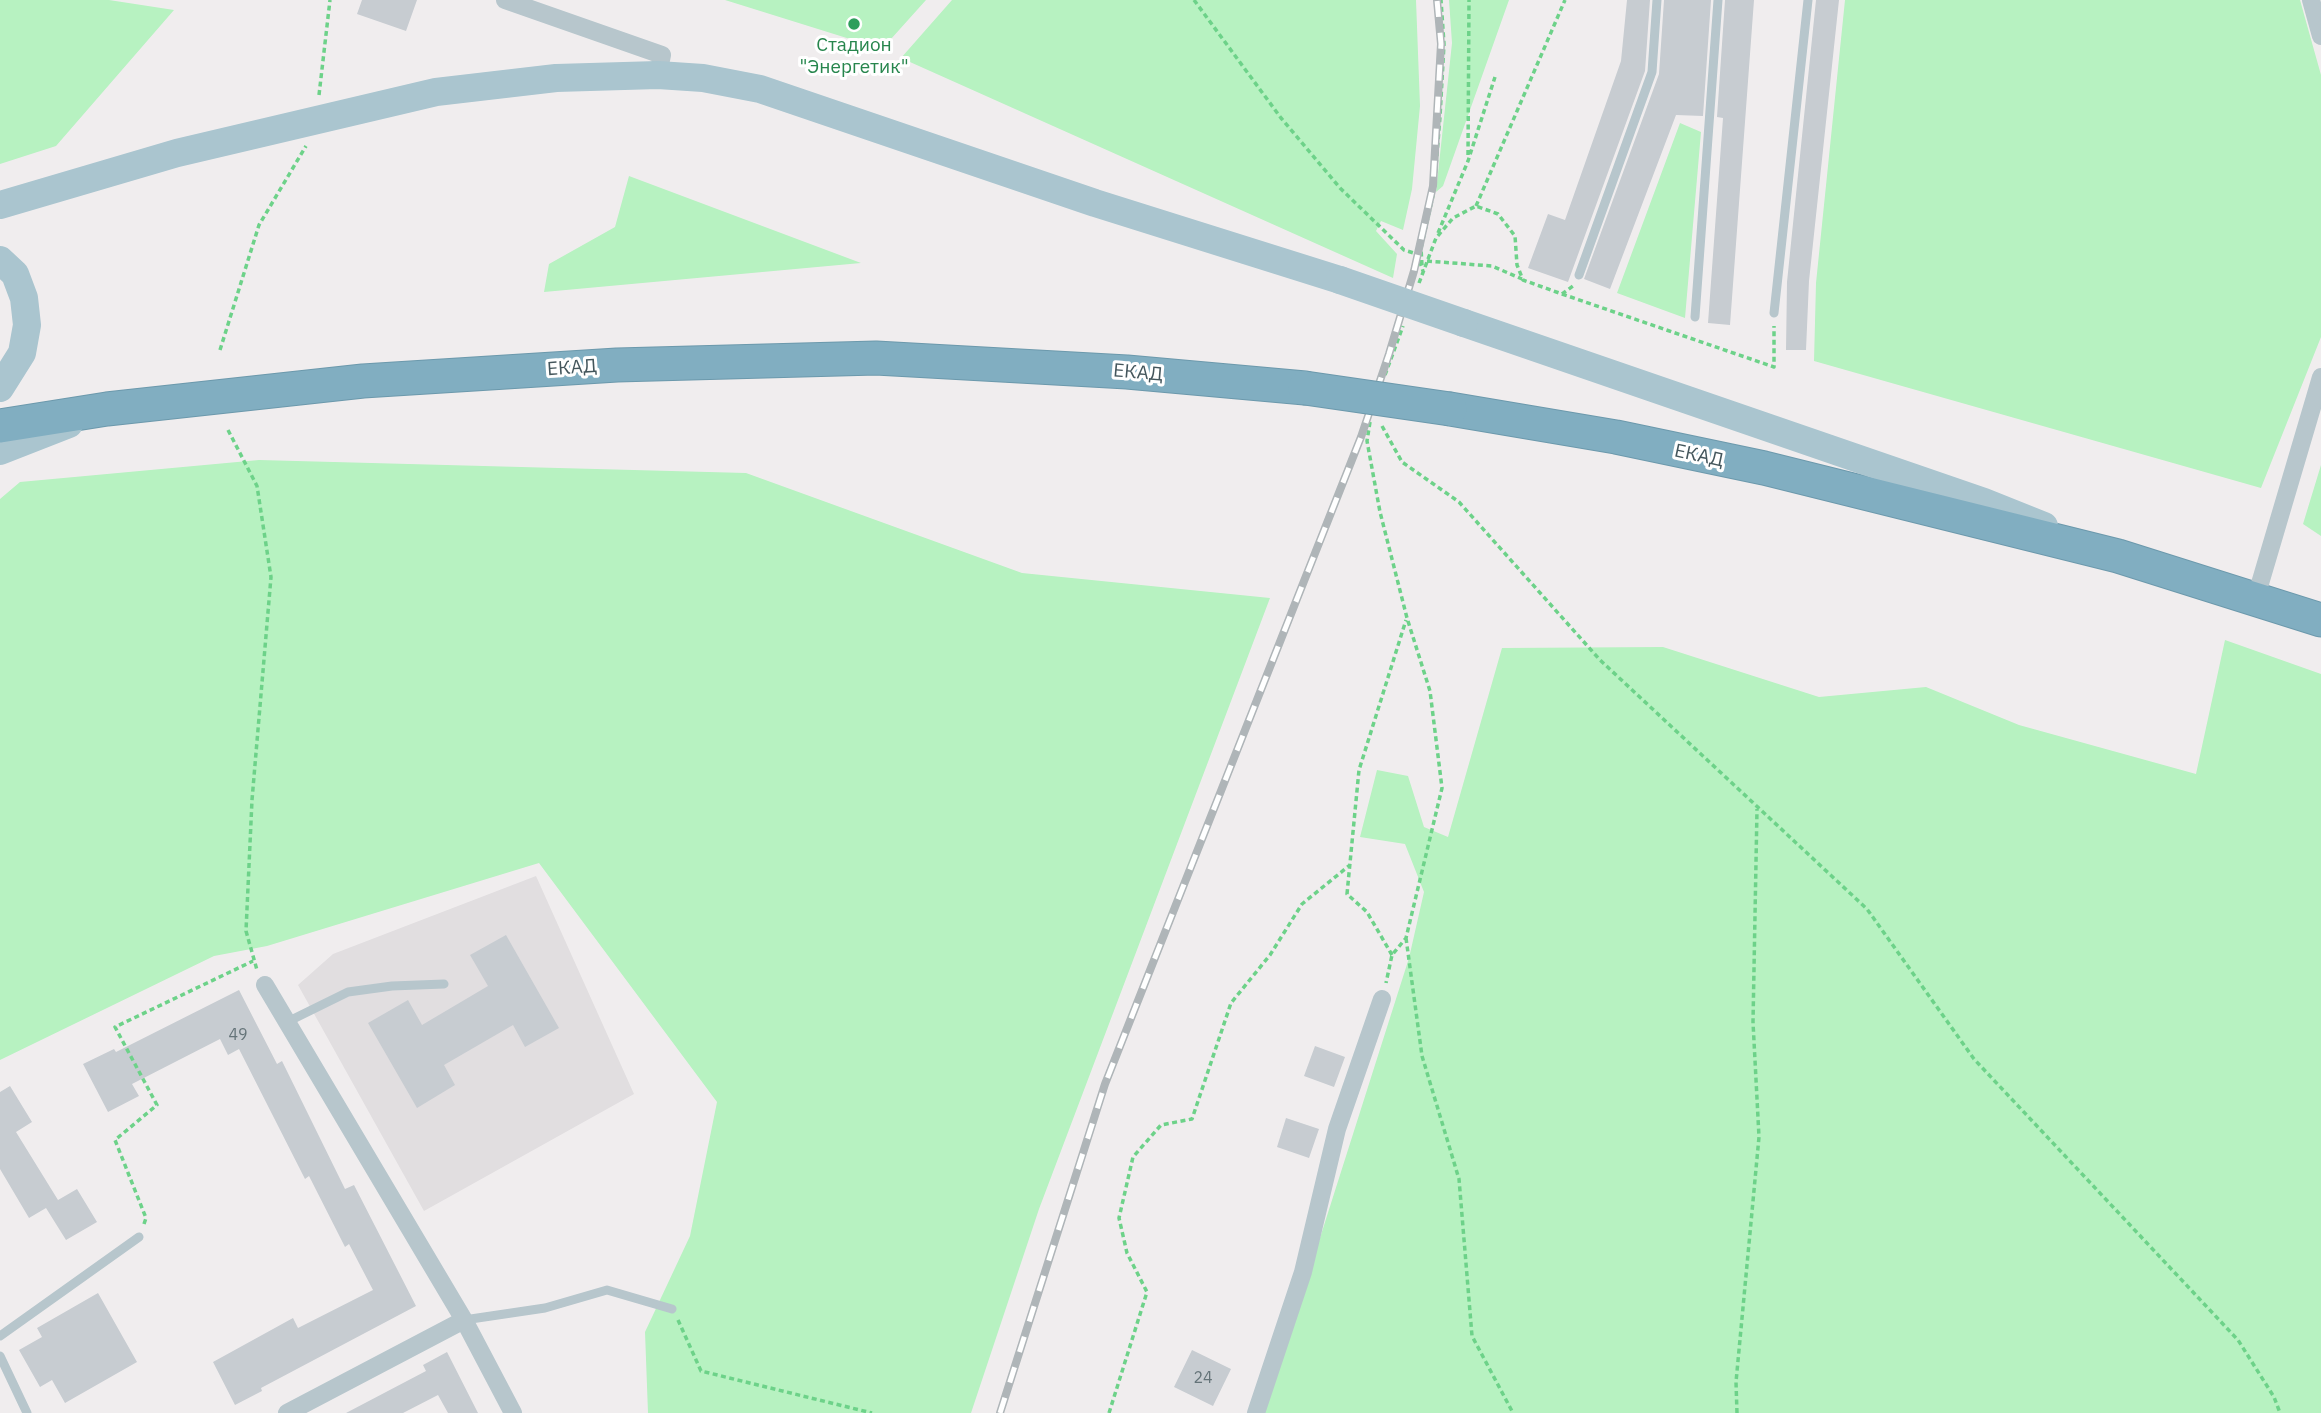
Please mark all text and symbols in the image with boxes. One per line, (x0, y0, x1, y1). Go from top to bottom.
marker: Стадион "Энергетик" (846, 16, 862, 32)
place label: Стадион "Энергетик" (799, 35, 909, 79)
street label: ЕКАД (546, 355, 598, 381)
street label: ЕКАД (1112, 359, 1164, 387)
street label: ЕКАД (1672, 440, 1726, 472)
house number: 49 (228, 1025, 248, 1045)
house number: 24 (1193, 1368, 1213, 1388)

